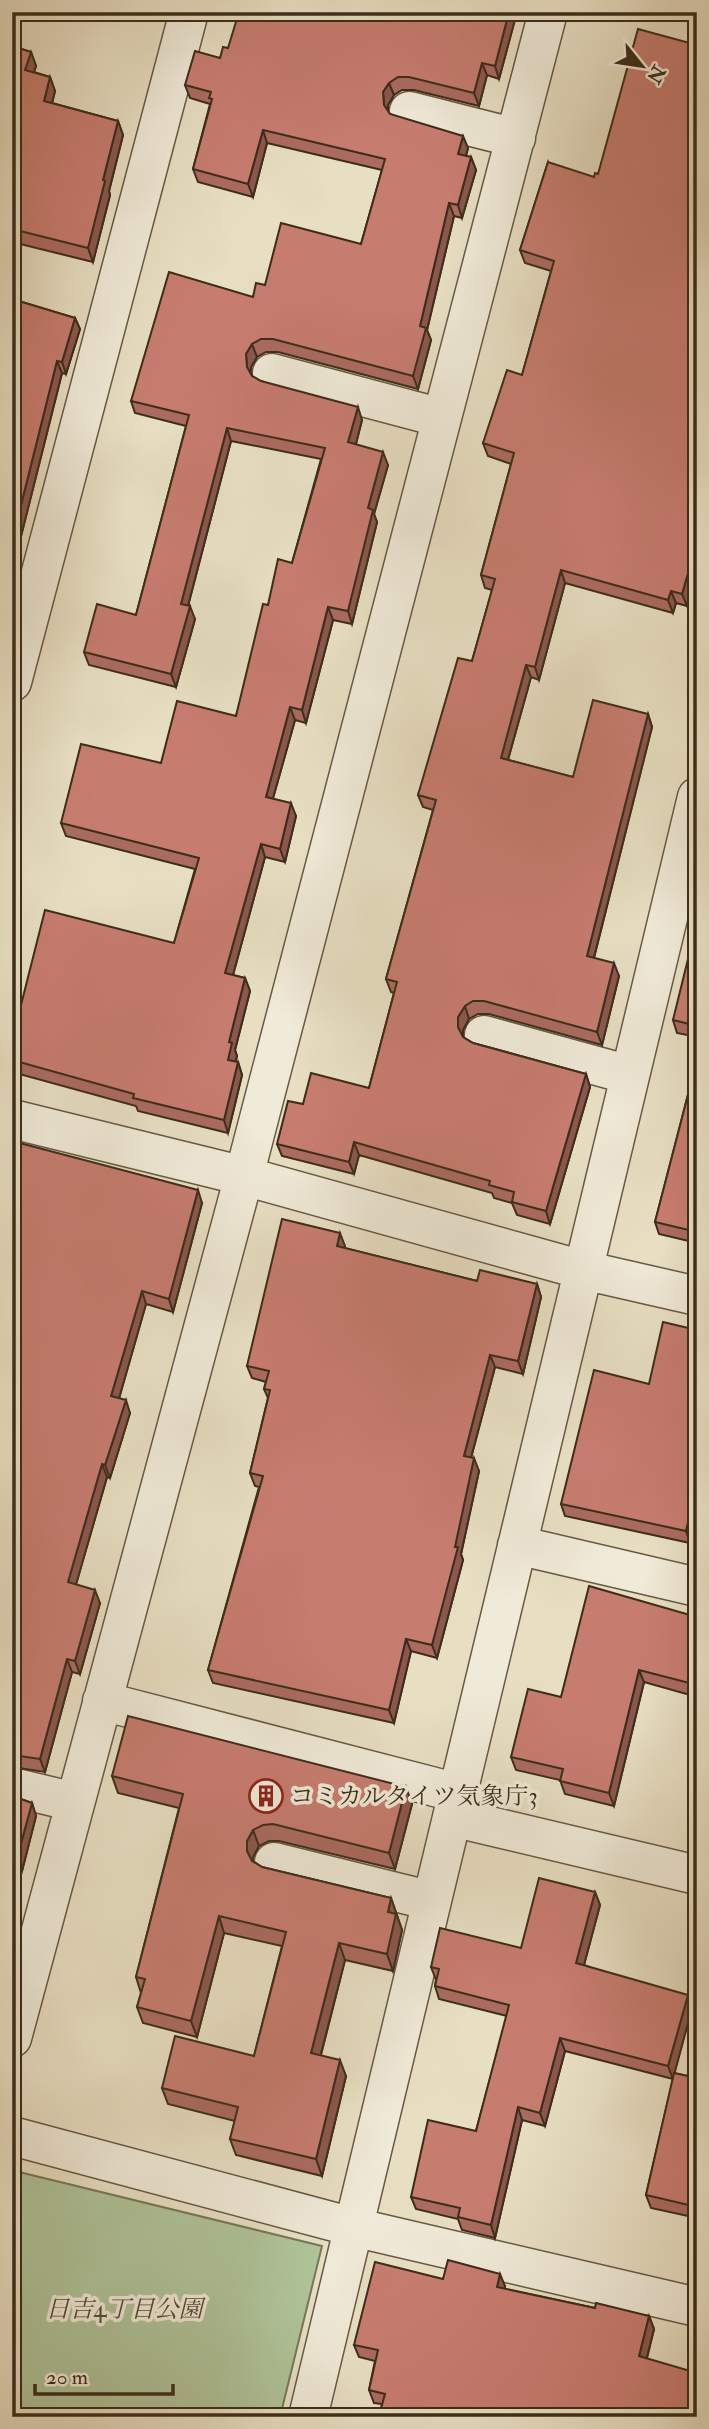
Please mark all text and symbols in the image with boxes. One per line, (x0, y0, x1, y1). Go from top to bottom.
north arrow (608, 32, 678, 102)
text: N (641, 60, 671, 88)
building icon: コミカルタイツ気象庁3 (247, 1777, 285, 1815)
place label: コミカルタイツ気象庁3 (290, 1781, 538, 1812)
park label: 日吉4丁目公園 (46, 2294, 206, 2325)
scale bar (35, 2352, 173, 2396)
text: 20 m (46, 2364, 88, 2391)

